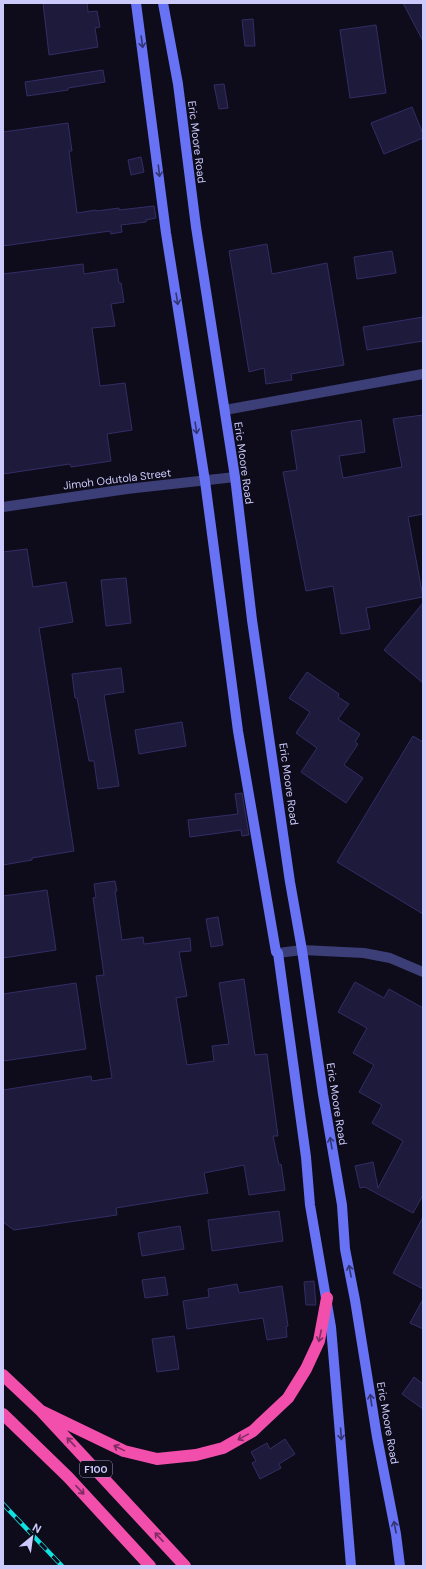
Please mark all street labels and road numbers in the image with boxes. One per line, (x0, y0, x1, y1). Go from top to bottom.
street label: Eric Moore Road (185, 100, 209, 184)
street label: Eric Moore Road (231, 421, 257, 505)
street label: Jimoh Odutola Street (62, 465, 172, 493)
street label: Eric Moore Road (276, 742, 302, 826)
street label: Eric Moore Road (324, 1062, 350, 1146)
street label: Eric Moore Road (374, 1381, 402, 1465)
road number: F100 (80, 1461, 112, 1477)

